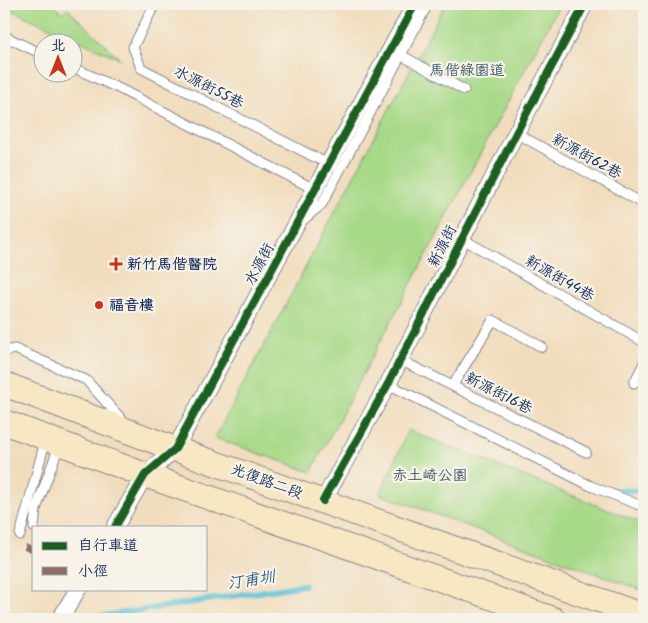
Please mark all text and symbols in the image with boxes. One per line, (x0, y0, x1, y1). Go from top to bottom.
north arrow (32, 32, 82, 82)
text: 北 (51, 35, 65, 57)
park label: 馬偕綠園道 (429, 59, 505, 83)
street label: 水源街55巷 (169, 60, 248, 116)
street label: 新源街62巷 (547, 128, 626, 186)
street label: 新源街 (422, 221, 464, 272)
street label: 水源街 (239, 239, 281, 290)
street label: 新源街44巷 (520, 249, 599, 308)
place label: 新竹馬偕醫院 (127, 253, 217, 277)
marker: 新竹馬偕醫院 (109, 257, 123, 271)
place label: 福音樓 (109, 294, 154, 318)
marker: 福音樓 (93, 299, 105, 311)
street label: 新源街16巷 (461, 367, 537, 421)
street label: 光復路二段 (227, 458, 306, 506)
park label: 赤土崎公園 (392, 464, 468, 488)
legend (32, 526, 208, 590)
text: 自行車道 (78, 534, 138, 558)
text: 小徑 (78, 560, 108, 584)
water label: 汀甫圳 (226, 564, 279, 597)

